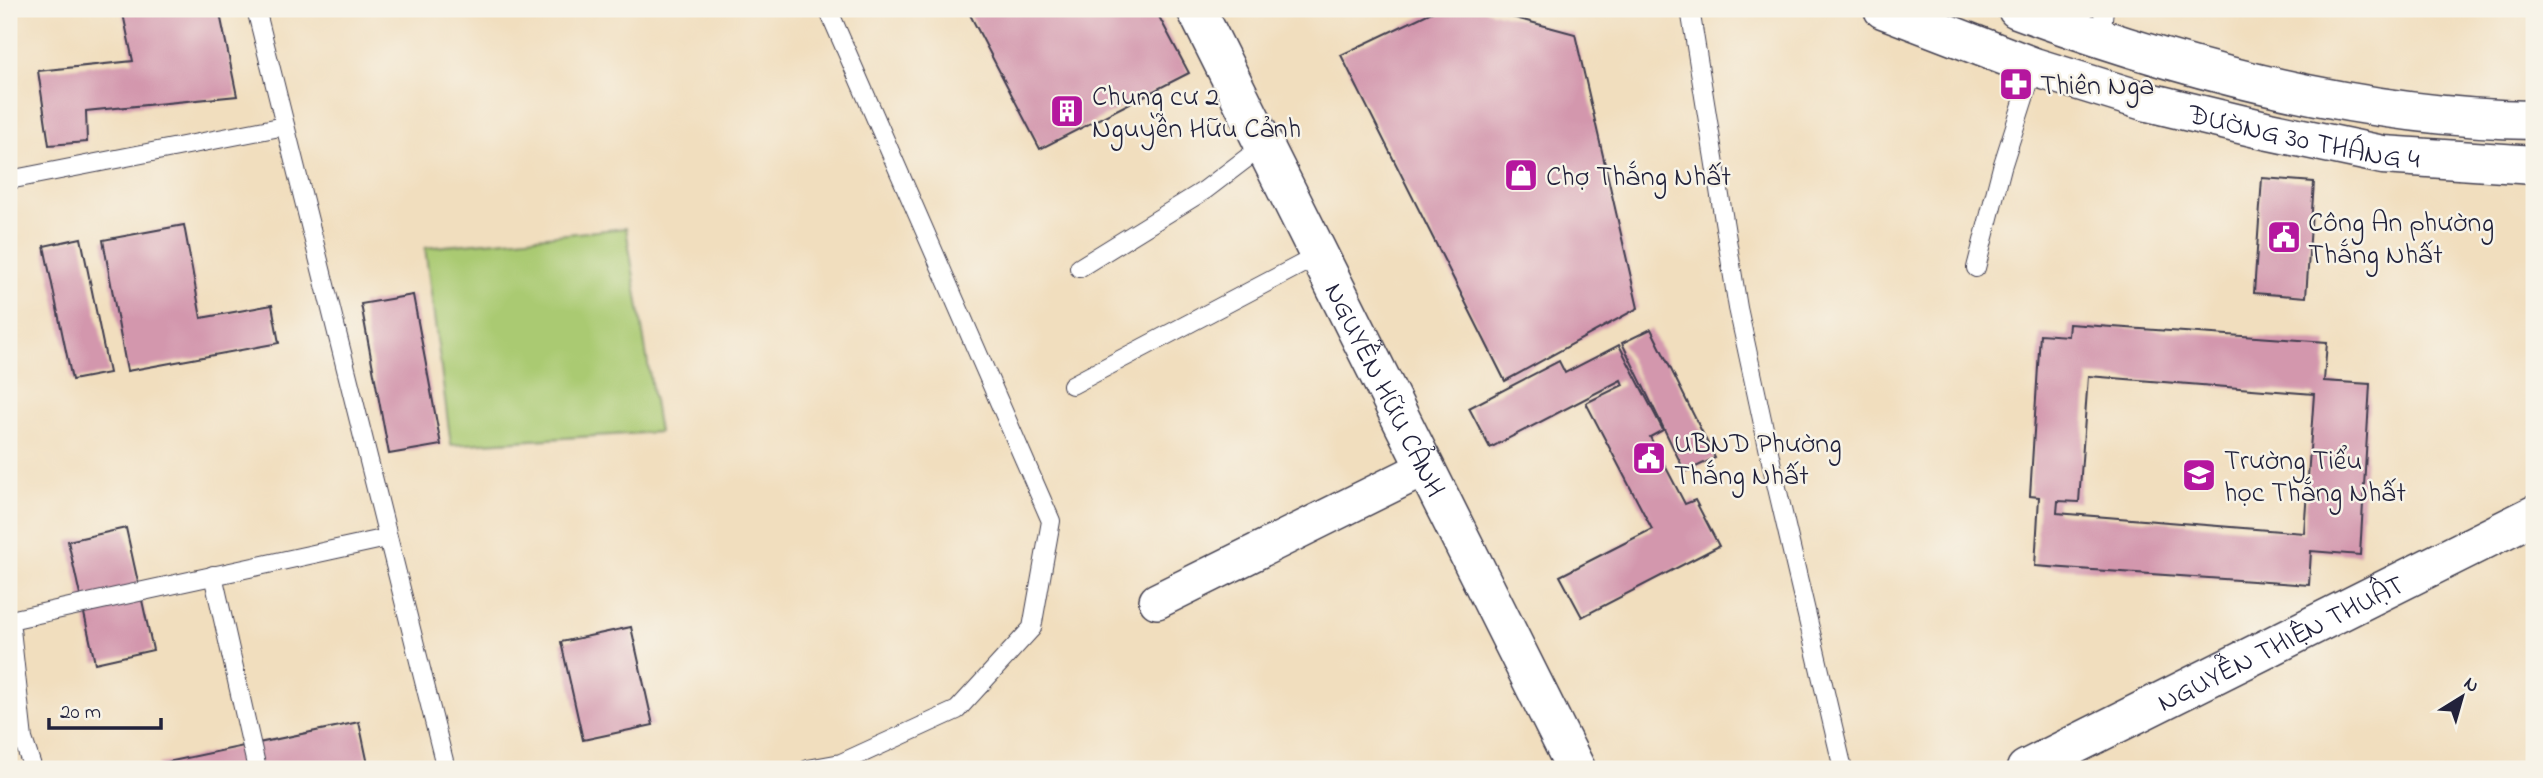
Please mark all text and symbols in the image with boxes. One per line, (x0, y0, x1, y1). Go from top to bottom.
pharmacy icon: Thiên Nga (1997, 65, 2035, 103)
place label: Thiên Nga (2040, 67, 2154, 108)
place label: Chung cư 2 Nguyễn Hữu Cảnh (1092, 78, 1301, 151)
building icon: Chung cư 2 Nguyễn Hữu Cảnh (1048, 92, 1086, 130)
street label: ĐƯỜNG 30 THÁNG 4 (2183, 95, 2421, 181)
shop icon: Chợ Thắng Nhất (1502, 156, 1540, 194)
place label: Chợ Thắng Nhất (1546, 158, 1731, 199)
place label: Công An phường Thắng Nhất (2308, 204, 2494, 277)
public building icon: Công An phường Thắng Nhất (2265, 218, 2303, 256)
street label: NGUYỄN HỮU CẢNH (1312, 276, 1454, 505)
place label: UBND Phường Thắng Nhất (1674, 425, 1842, 498)
public building icon: UBND Phường Thắng Nhất (1630, 439, 1668, 477)
place label: Trường Tiểu học Thắng Nhất (2224, 442, 2406, 515)
school or university icon: Trường Tiểu học Thắng Nhất (2180, 456, 2218, 494)
street label: NGUYỄN THIỆN THUẬT (2151, 566, 2412, 724)
north arrow (2428, 662, 2498, 732)
text: N (2457, 671, 2484, 700)
scale bar (49, 687, 161, 731)
text: 20 m (60, 698, 101, 728)

